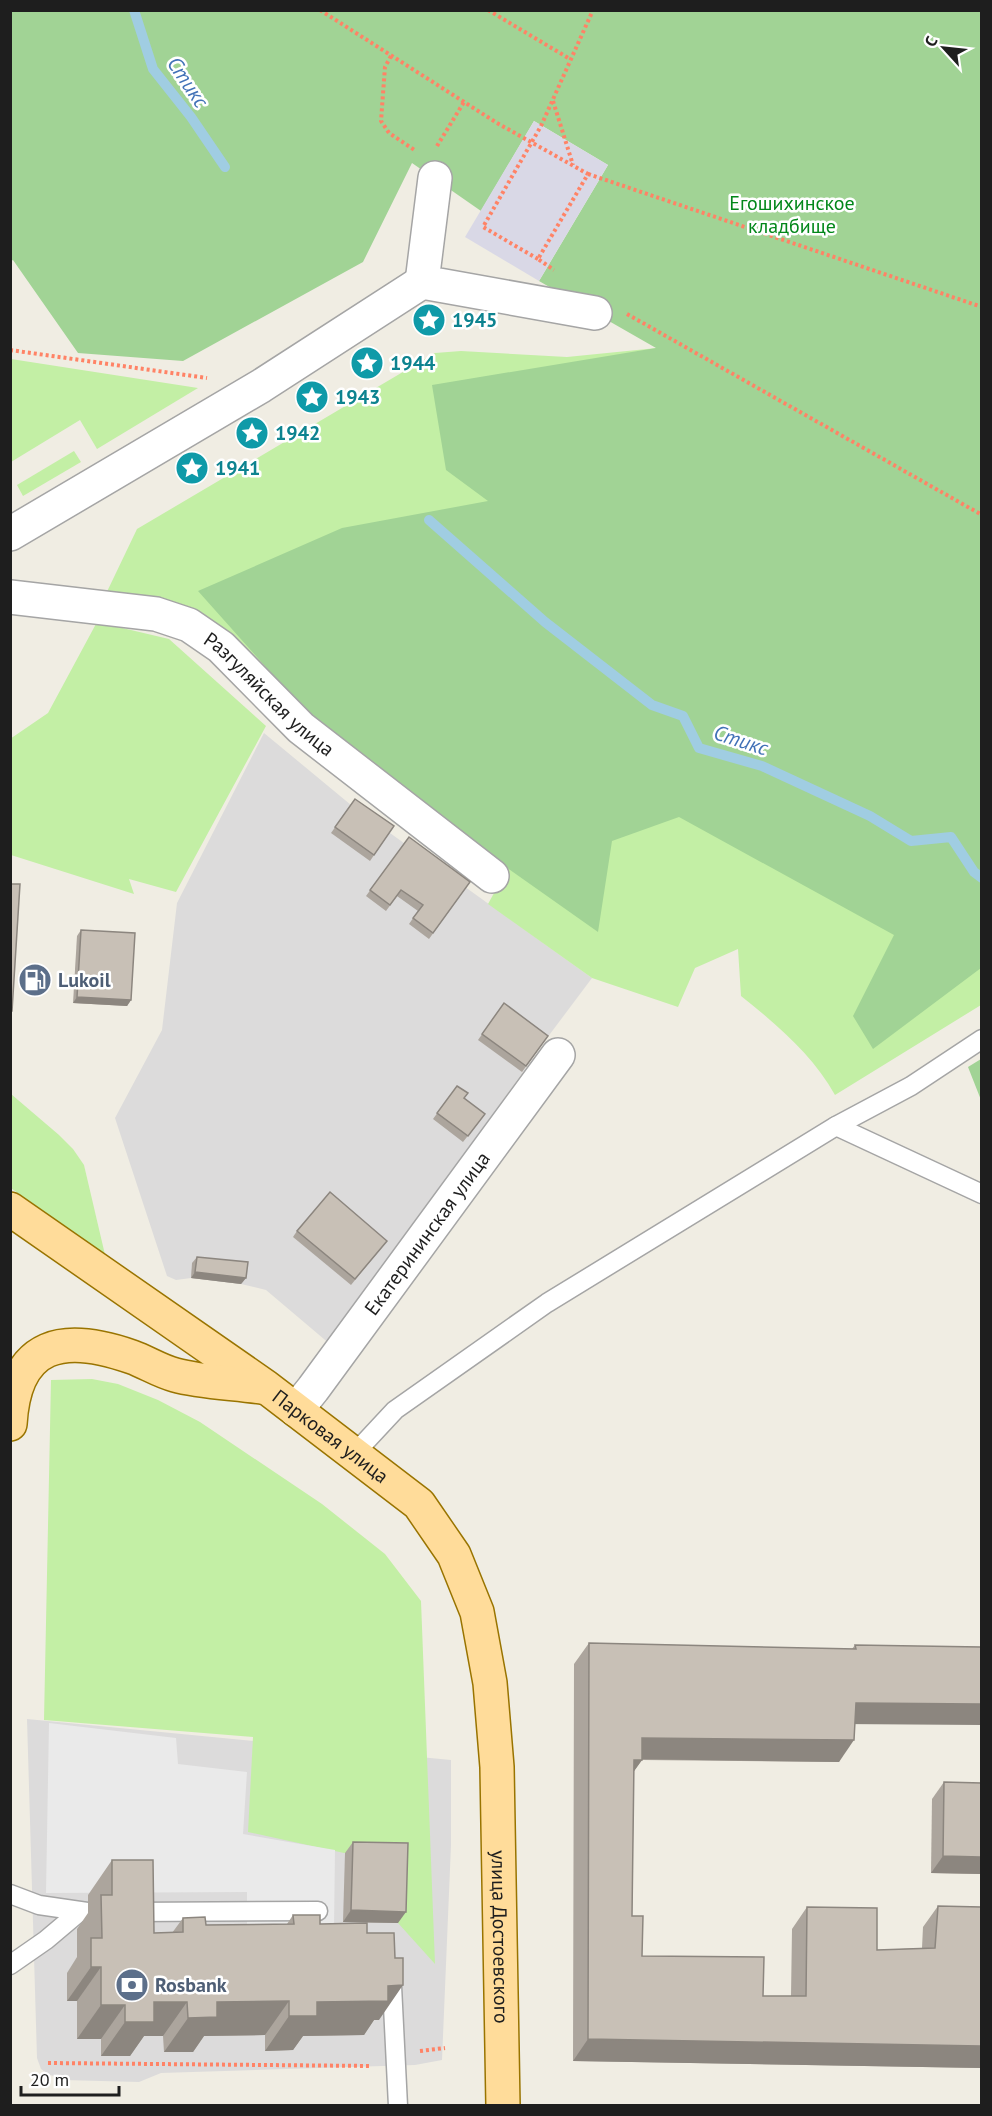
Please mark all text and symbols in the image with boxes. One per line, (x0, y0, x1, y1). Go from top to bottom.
north arrow (914, 18, 974, 78)
text: С (920, 33, 942, 50)
water label: Стикс (161, 51, 215, 114)
park label: Егошихинское кладбище (729, 190, 855, 239)
place icon: 1945 (411, 302, 447, 338)
place label: 1945 (452, 307, 497, 333)
place icon: 1944 (349, 345, 385, 381)
place label: 1944 (390, 350, 436, 376)
place icon: 1943 (294, 379, 330, 415)
place label: 1943 (335, 384, 380, 410)
place icon: 1942 (234, 415, 270, 451)
place label: 1942 (275, 420, 320, 446)
place icon: 1941 (174, 450, 210, 486)
place label: 1941 (215, 455, 260, 481)
street label: Разгуляйская улица (199, 626, 340, 762)
water label: Стикс (710, 719, 773, 762)
fuel station icon: Lukoil (17, 962, 53, 998)
place label: Lukoil (58, 967, 111, 993)
street label: Екатерининская улица (359, 1146, 496, 1320)
street label: Парковая улица (267, 1384, 394, 1489)
street label: улица Достоевского (485, 1850, 515, 2024)
bank icon: Rosbank (114, 1967, 150, 2003)
place label: Rosbank (155, 1972, 227, 1998)
scale bar (21, 2059, 118, 2097)
text: 20 m (30, 2068, 69, 2091)

